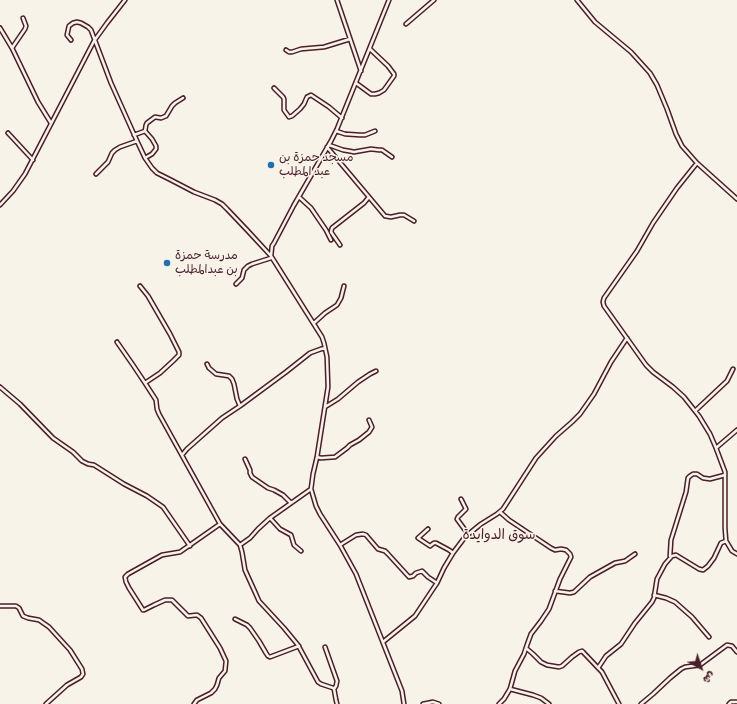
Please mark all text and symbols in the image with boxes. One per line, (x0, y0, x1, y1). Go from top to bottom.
place label: مسجد حمزة بن عبد المطلب (279, 151, 353, 179)
marker: مسجد حمزة بن عبد المطلب (266, 160, 276, 170)
place label: مدرسة حمزة بن عبدالمطلب (175, 249, 238, 277)
marker: مدرسة حمزة بن عبدالمطلب (162, 258, 172, 268)
district label: سوق الدوايدة (463, 527, 535, 543)
north arrow (681, 648, 721, 688)
text: ش (700, 669, 718, 686)

